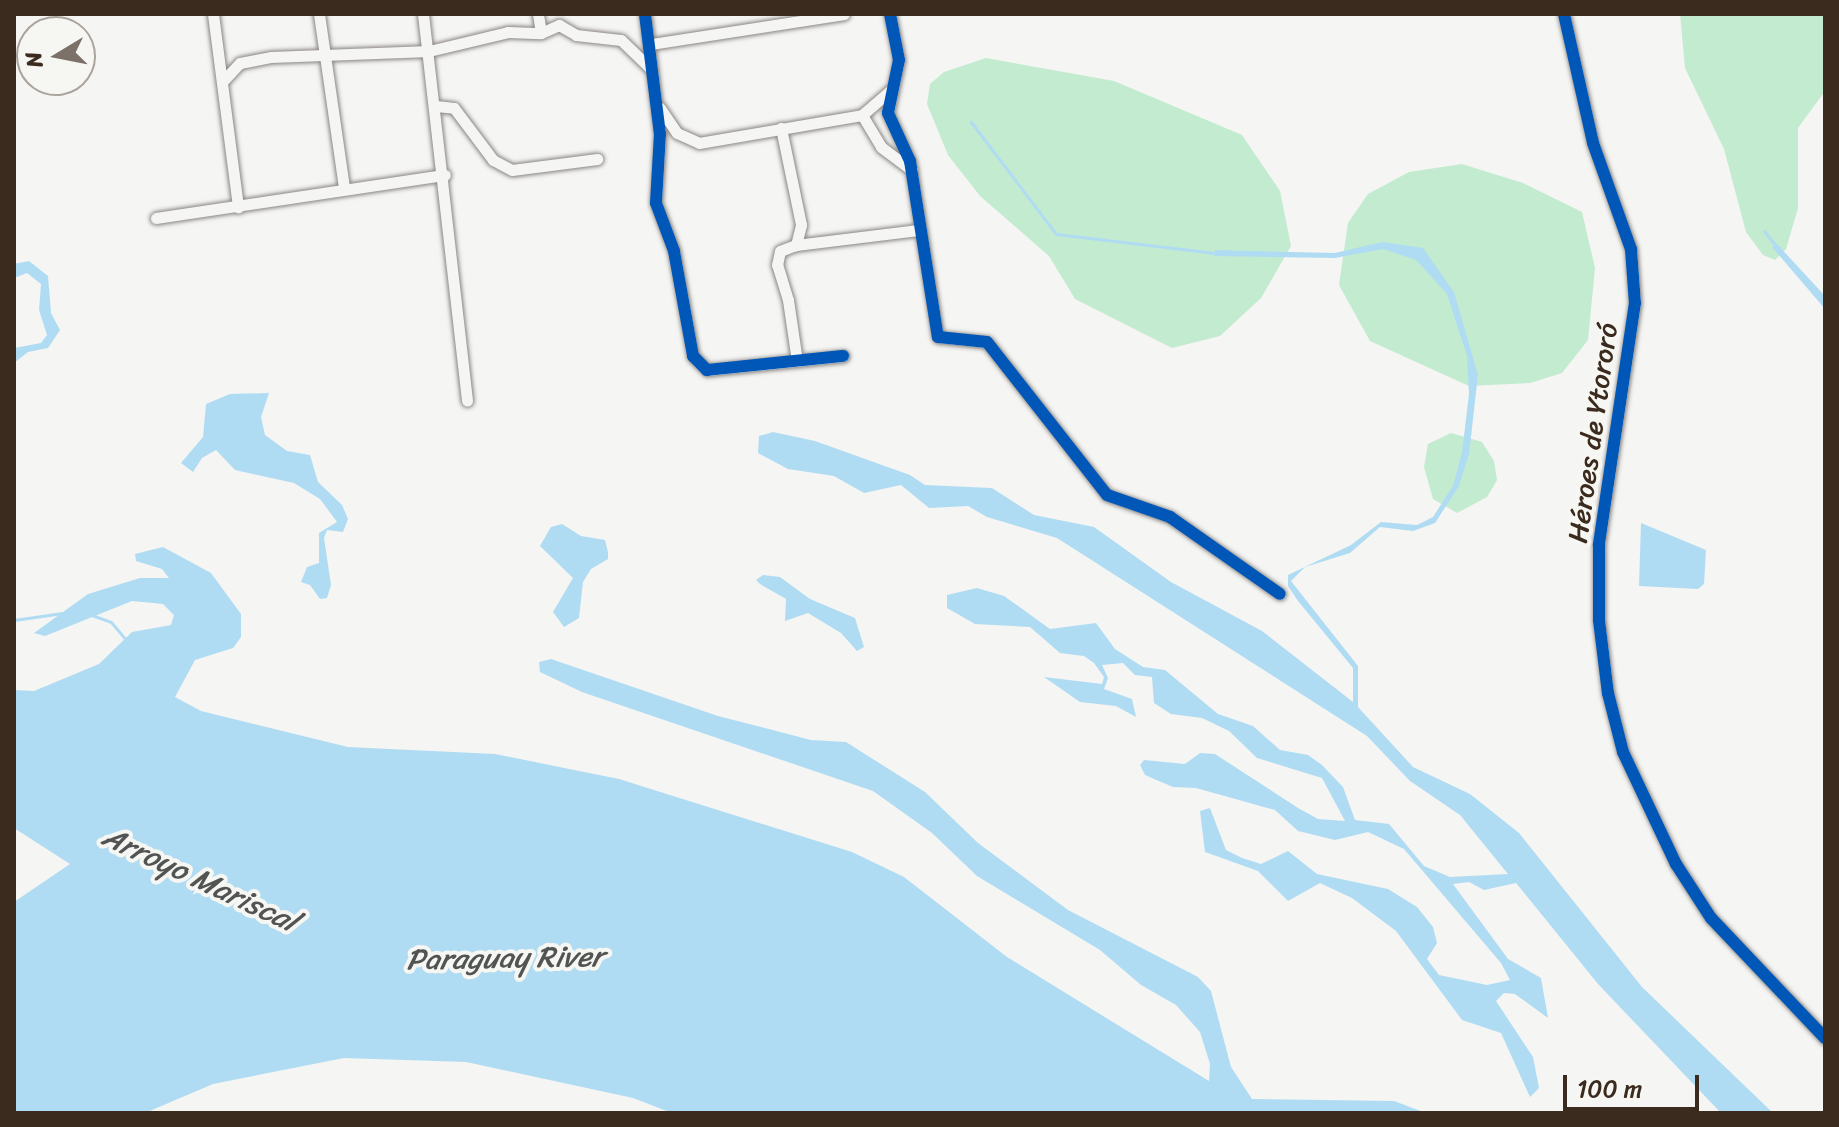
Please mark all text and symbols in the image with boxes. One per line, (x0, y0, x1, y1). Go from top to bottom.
north arrow (16, 16, 96, 96)
text: N (13, 49, 54, 71)
street label: Héroes de Ytororó (1561, 320, 1625, 546)
water label: Arroyo Mariscal (97, 818, 303, 940)
water label: Paraguay River (406, 938, 604, 978)
scale bar (1567, 1059, 1703, 1109)
text: 100 m (1577, 1068, 1642, 1110)

